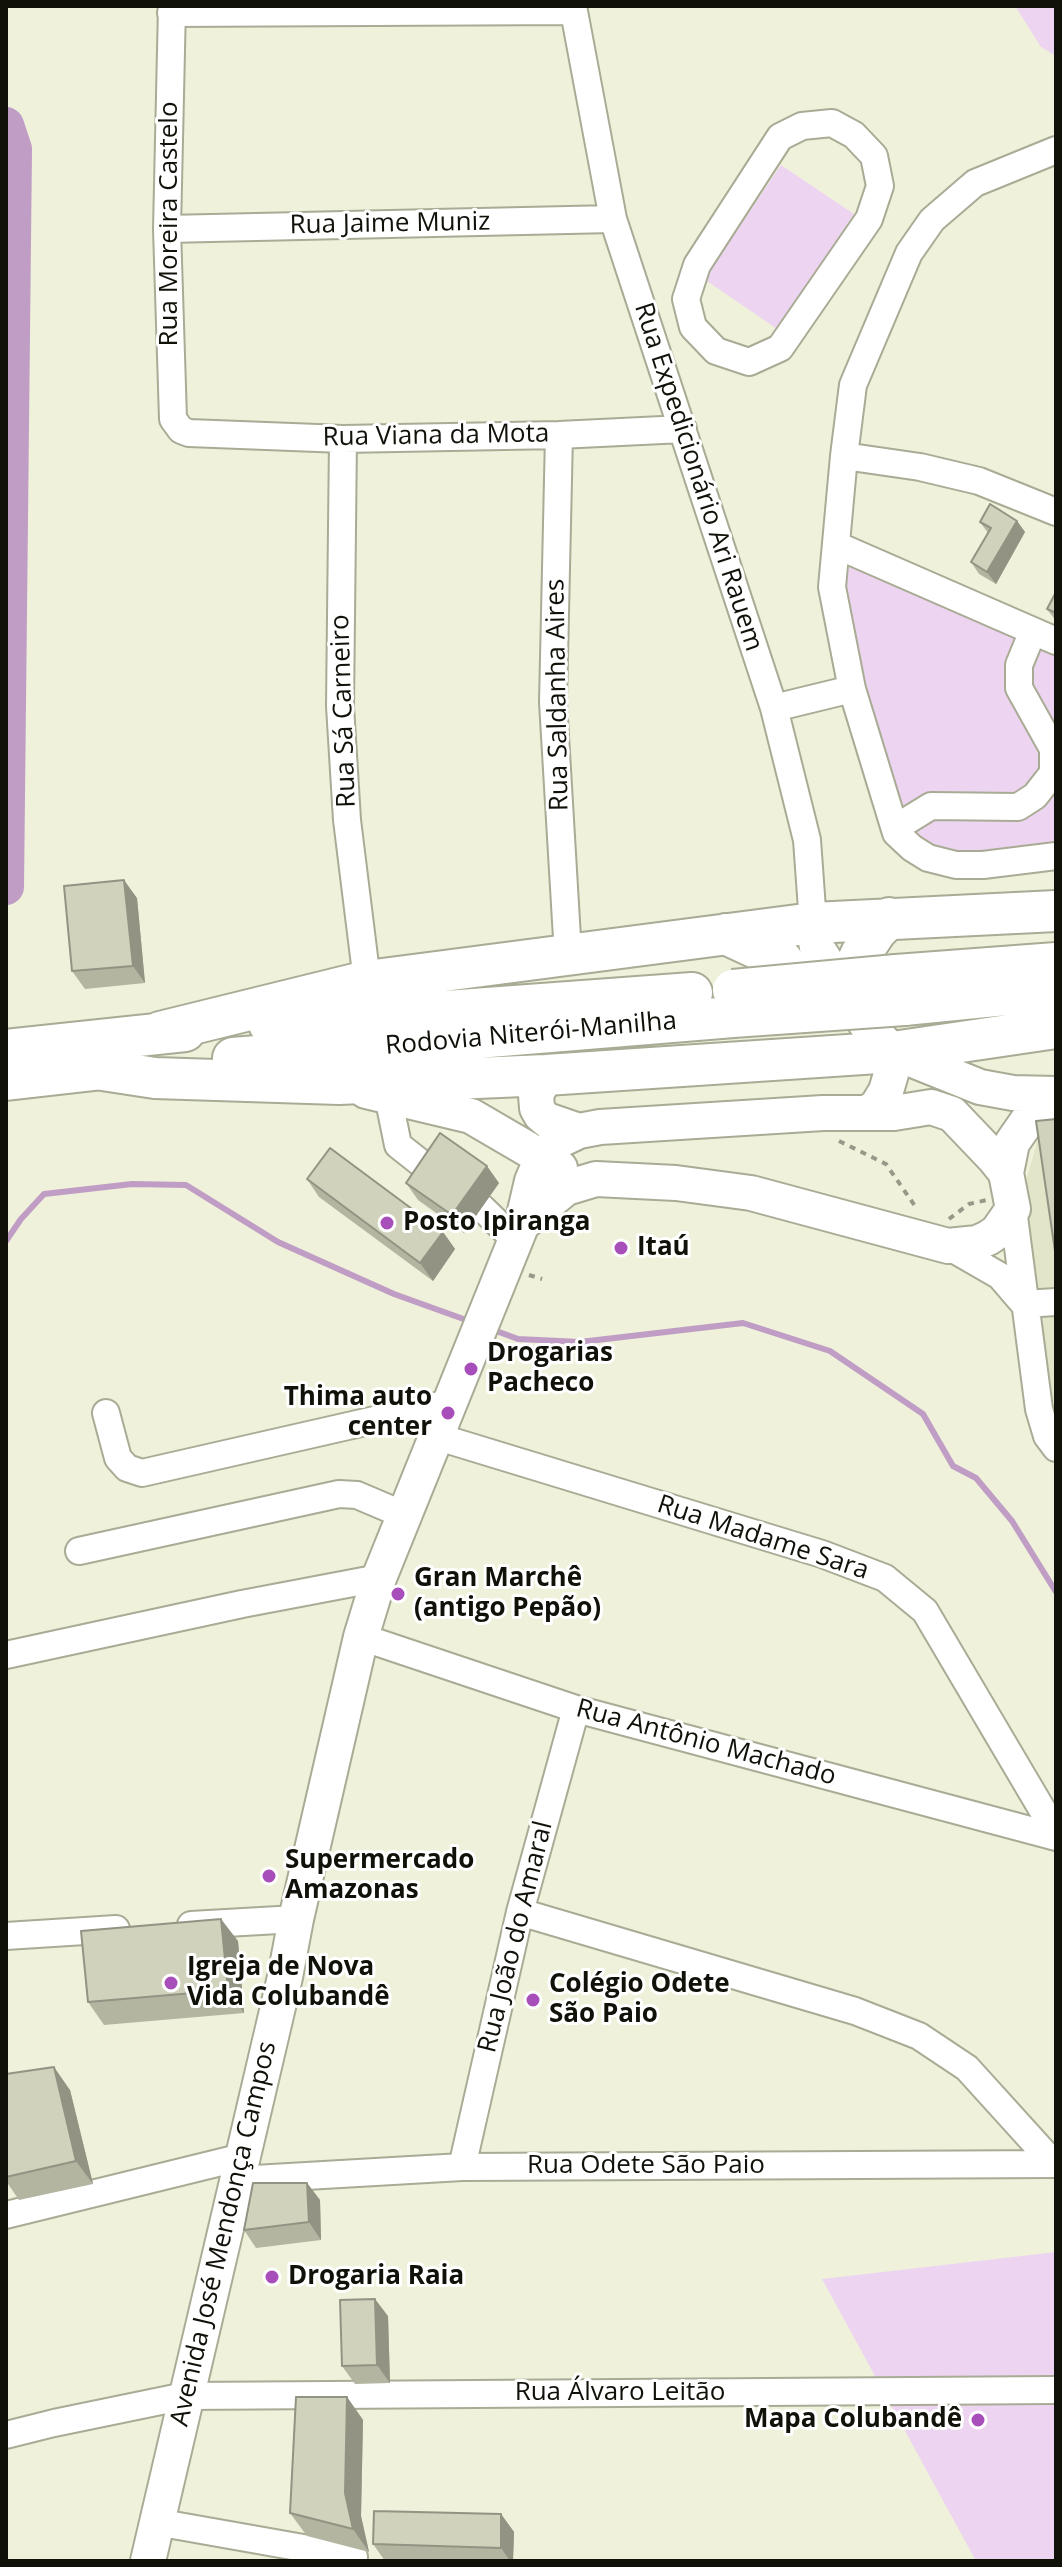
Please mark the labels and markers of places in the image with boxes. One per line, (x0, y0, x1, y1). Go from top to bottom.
place label: Posto Ipiranga (403, 1207, 590, 1239)
marker: Posto Ipiranga (378, 1214, 396, 1232)
place label: Itaú (637, 1232, 690, 1264)
marker: Itaú (612, 1239, 630, 1257)
place label: Drogarias Pacheco (487, 1338, 613, 1400)
marker: Drogarias Pacheco (462, 1360, 480, 1378)
place label: Thima auto center (284, 1382, 432, 1444)
marker: Thima auto center (439, 1404, 457, 1422)
place label: Gran Marchê (antigo Pepão) (414, 1563, 601, 1624)
marker: Gran Marchê (antigo Pepão) (389, 1585, 407, 1603)
place label: Supermercado Amazonas (285, 1845, 474, 1906)
marker: Supermercado Amazonas (260, 1867, 278, 1885)
place label: Igreja de Nova Vida Colubandê (187, 1952, 389, 2014)
place label: Colégio Odete São Paio (549, 1969, 730, 2030)
marker: Igreja de Nova Vida Colubandê (162, 1974, 180, 1992)
marker: Colégio Odete São Paio (524, 1991, 542, 2009)
place label: Drogaria Raia (288, 2261, 464, 2293)
marker: Drogaria Raia (263, 2268, 281, 2286)
place label: Mapa Colubandê (744, 2404, 962, 2436)
marker: Mapa Colubandê (969, 2411, 987, 2429)

